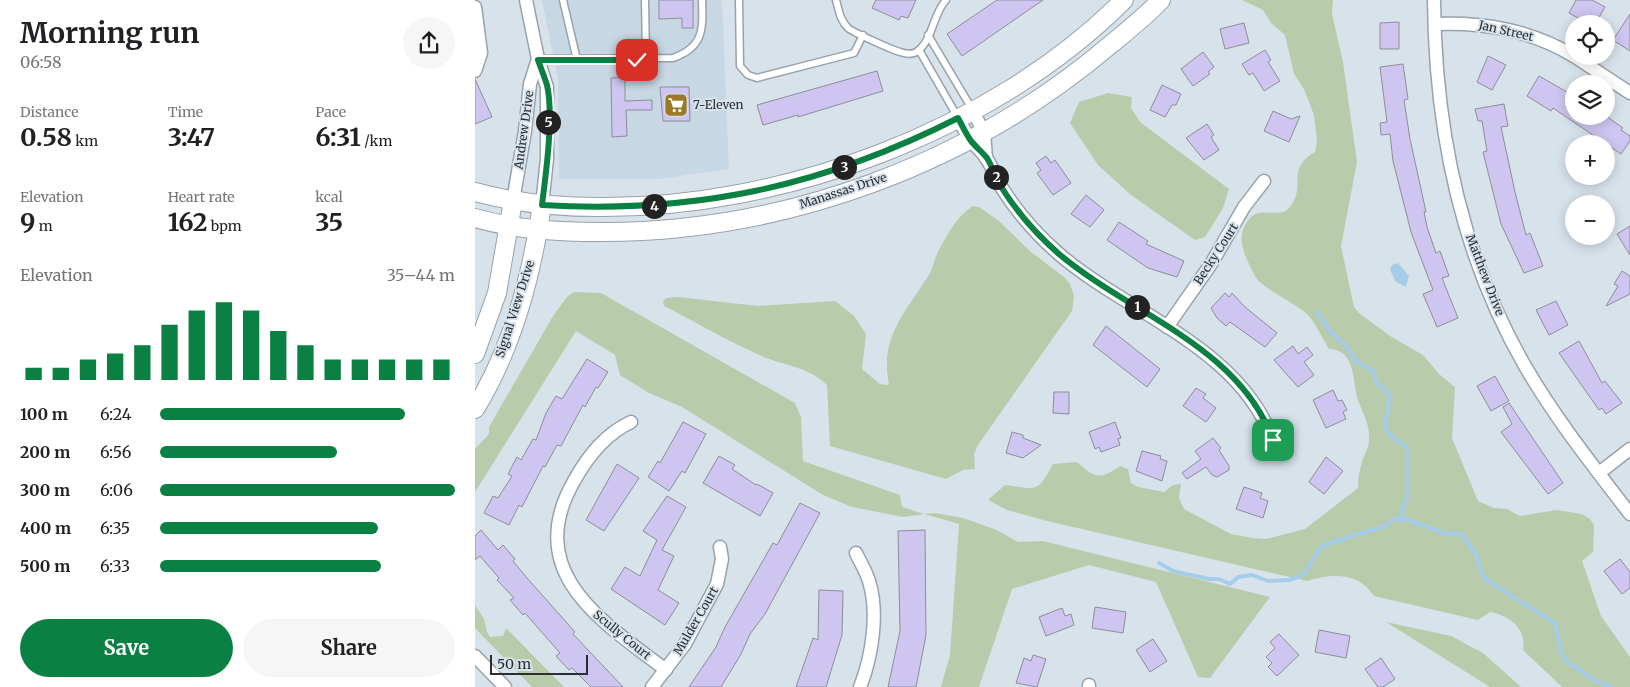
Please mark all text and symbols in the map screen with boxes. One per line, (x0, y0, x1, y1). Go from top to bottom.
text: Morning run (20, 15, 199, 51)
map controls (1565, 15, 1615, 245)
button: locate (1565, 15, 1615, 65)
button: share (403, 17, 455, 69)
street label: Jan Street (1476, 17, 1535, 44)
pin (616, 39, 658, 81)
icon: check (623, 46, 651, 74)
text: 06:58 (20, 52, 62, 72)
button: layers (1565, 75, 1615, 125)
street label: Andrew Drive (510, 90, 536, 171)
supermarket icon: 7-Eleven (663, 92, 689, 118)
place label: 7-Eleven (693, 97, 743, 112)
text: Distance (20, 103, 79, 121)
text: Time (168, 103, 203, 121)
text: Pace (315, 103, 346, 121)
pin: 5 (535, 110, 561, 134)
text: 5 (544, 113, 553, 131)
text: 0.58 (20, 121, 72, 153)
text: 3:47 (168, 121, 215, 153)
text: 6:31 (315, 121, 361, 153)
text: km (72, 132, 98, 150)
text: /km (361, 132, 392, 150)
button: + (1565, 135, 1615, 185)
pin: 3 (831, 154, 857, 180)
text: 3 (840, 158, 849, 176)
pin: 2 (983, 164, 1009, 190)
text: 2 (992, 168, 1001, 186)
street label: Manassas Drive (797, 169, 888, 212)
text: Elevation (20, 188, 84, 206)
text: Heart rate (168, 188, 235, 206)
text: kcal (315, 188, 343, 206)
pin: 4 (641, 194, 667, 218)
button: − (1565, 195, 1615, 245)
text: 4 (650, 197, 659, 215)
text: 9 (20, 206, 35, 238)
text: 162 (168, 206, 207, 238)
text: 35 (315, 206, 343, 238)
text: m (35, 217, 53, 235)
text: bpm (207, 217, 242, 235)
street label: Becky Court (1190, 220, 1241, 287)
street label: Matthew Drive (1463, 232, 1508, 318)
street label: Signal View Drive (492, 258, 537, 359)
text: Elevation (20, 265, 93, 285)
text: 35–44 m (387, 265, 455, 285)
pin: 1 (1125, 294, 1149, 320)
text: 1 (1134, 298, 1141, 316)
text: 100 m (20, 404, 68, 424)
text: 6:24 (100, 404, 132, 424)
pin (1252, 419, 1294, 461)
icon: arrive (1259, 426, 1287, 454)
text: 200 m (20, 442, 70, 462)
text: 6:56 (100, 442, 131, 462)
text: 300 m (20, 480, 70, 500)
text: 6:06 (100, 480, 133, 500)
text: 400 m (20, 518, 71, 538)
text: 6:35 (100, 518, 130, 538)
text: 500 m (20, 556, 70, 576)
text: 6:33 (100, 556, 130, 576)
street label: Mulder Court (670, 583, 721, 658)
street label: Scully Court (590, 607, 655, 663)
button: Save (20, 619, 233, 677)
button: Share (243, 619, 455, 677)
scale bar (490, 652, 587, 675)
text: 50 m (497, 655, 531, 673)

